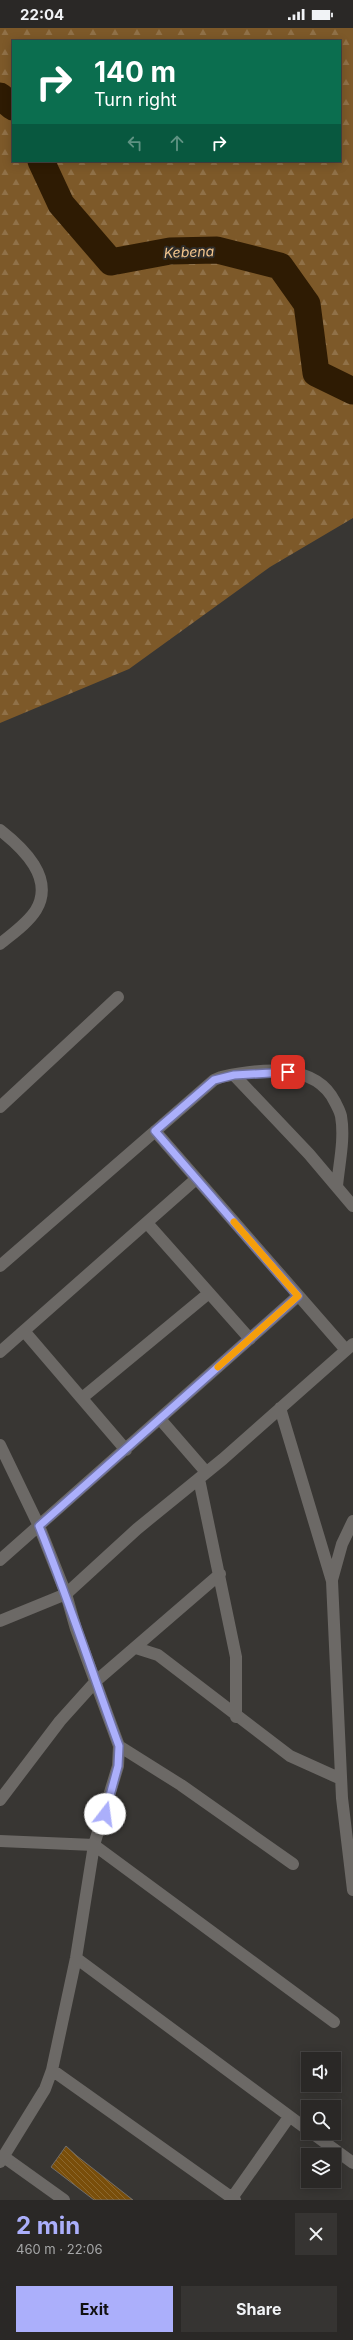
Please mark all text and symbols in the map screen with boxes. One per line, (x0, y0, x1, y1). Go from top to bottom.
text: 22:04 (20, 5, 64, 24)
text: 140 m (94, 55, 176, 89)
icon: right (28, 56, 80, 108)
text: Turn right (94, 89, 177, 110)
icon: left (124, 132, 146, 154)
icon: ahead (166, 132, 188, 154)
icon: right (208, 132, 230, 154)
water label: Kebena (163, 242, 215, 261)
pin (271, 1055, 305, 1089)
icon: arrive (277, 1061, 299, 1083)
position arrow (84, 1793, 126, 1835)
map controls (301, 2052, 341, 2188)
button: sound (301, 2052, 341, 2092)
button: search (301, 2100, 341, 2140)
button: layers (301, 2148, 341, 2188)
text: 2 min (16, 2211, 80, 2240)
button: close (295, 2213, 337, 2255)
text: 460 m · 22:06 (16, 2241, 103, 2257)
button: Exit (16, 2286, 173, 2332)
button: Share (181, 2286, 337, 2332)

